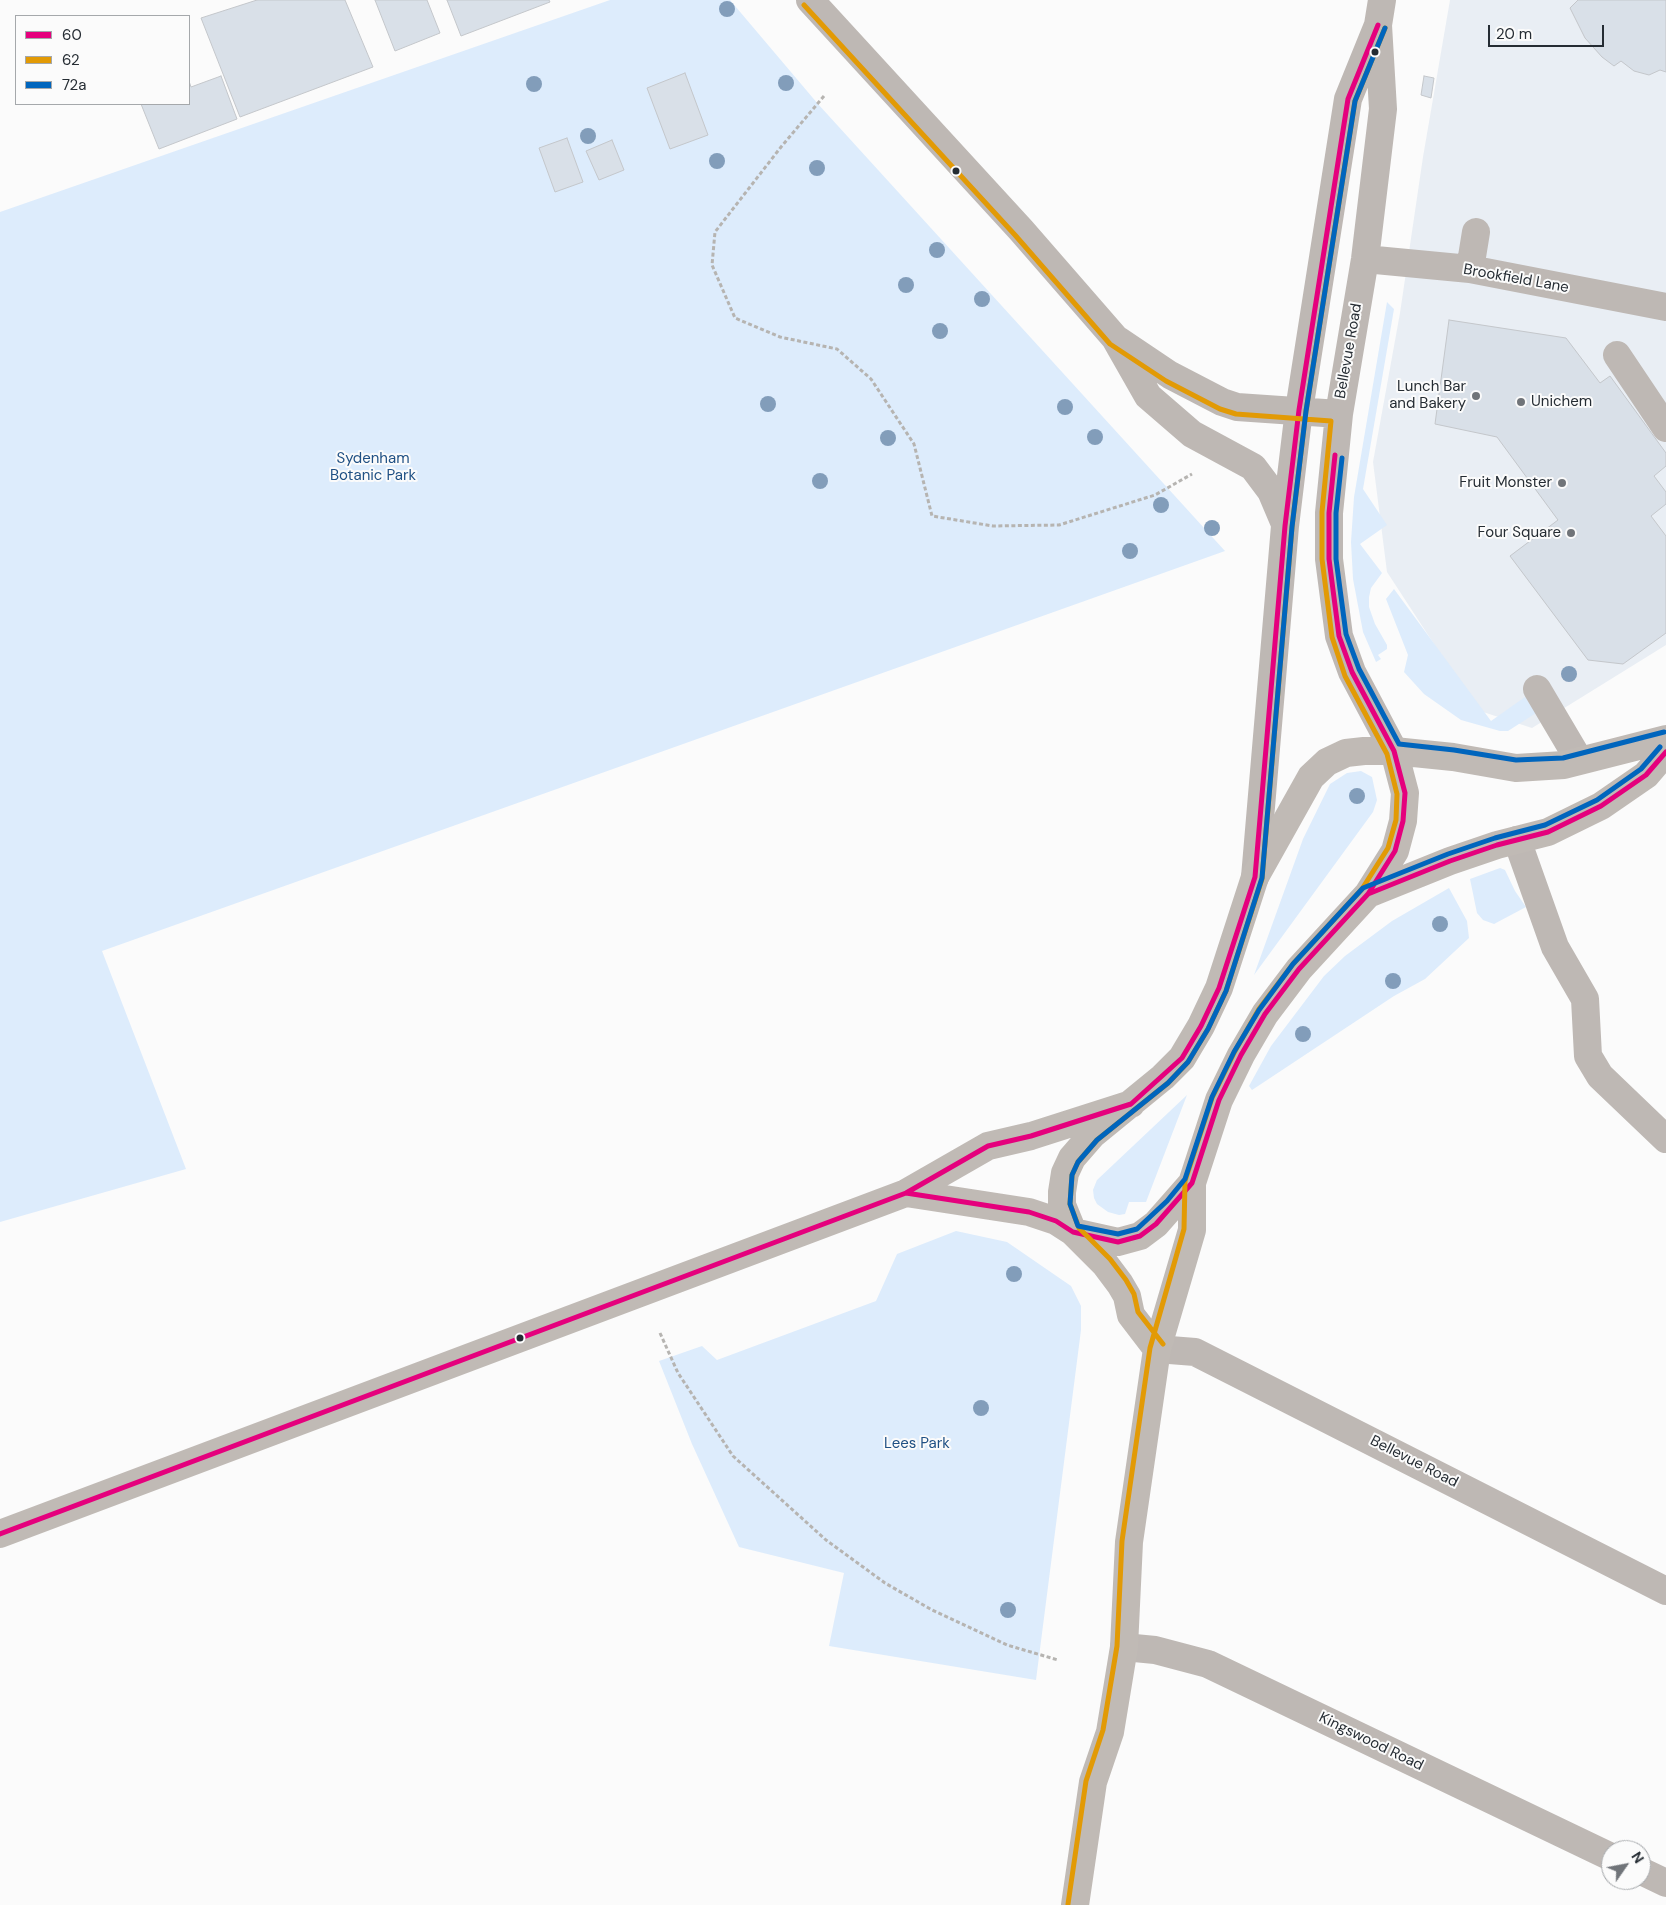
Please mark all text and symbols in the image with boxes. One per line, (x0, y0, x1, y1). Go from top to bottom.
legend (15, 15, 190, 105)
scale bar (1491, 15, 1607, 47)
text: 20 m (1496, 24, 1532, 44)
text: 60 (62, 25, 82, 45)
unlabelled marker (1370, 47, 1380, 57)
text: 62 (62, 50, 80, 70)
text: 72a (62, 75, 86, 95)
unlabelled marker (951, 166, 961, 176)
street label: Brookfield Lane (1462, 261, 1570, 297)
street label: Bellevue Road (1332, 302, 1366, 400)
place label: Lunch Bar and Bakery (1389, 378, 1466, 413)
marker: Lunch Bar and Bakery (1470, 390, 1482, 402)
place label: Unichem (1531, 393, 1592, 411)
marker: Unichem (1515, 396, 1527, 408)
park label: Sydenham Botanic Park (330, 450, 416, 485)
place label: Fruit Monster (1459, 474, 1552, 492)
marker: Fruit Monster (1556, 477, 1568, 489)
place label: Four Square (1478, 524, 1561, 542)
marker: Four Square (1565, 527, 1577, 539)
unlabelled marker (515, 1333, 525, 1343)
street label: Bellevue Road (1367, 1432, 1461, 1492)
park label: Lees Park (884, 1435, 950, 1453)
street label: Kingswood Road (1316, 1709, 1426, 1775)
north arrow (1601, 1840, 1651, 1890)
text: N (1627, 1848, 1648, 1867)

